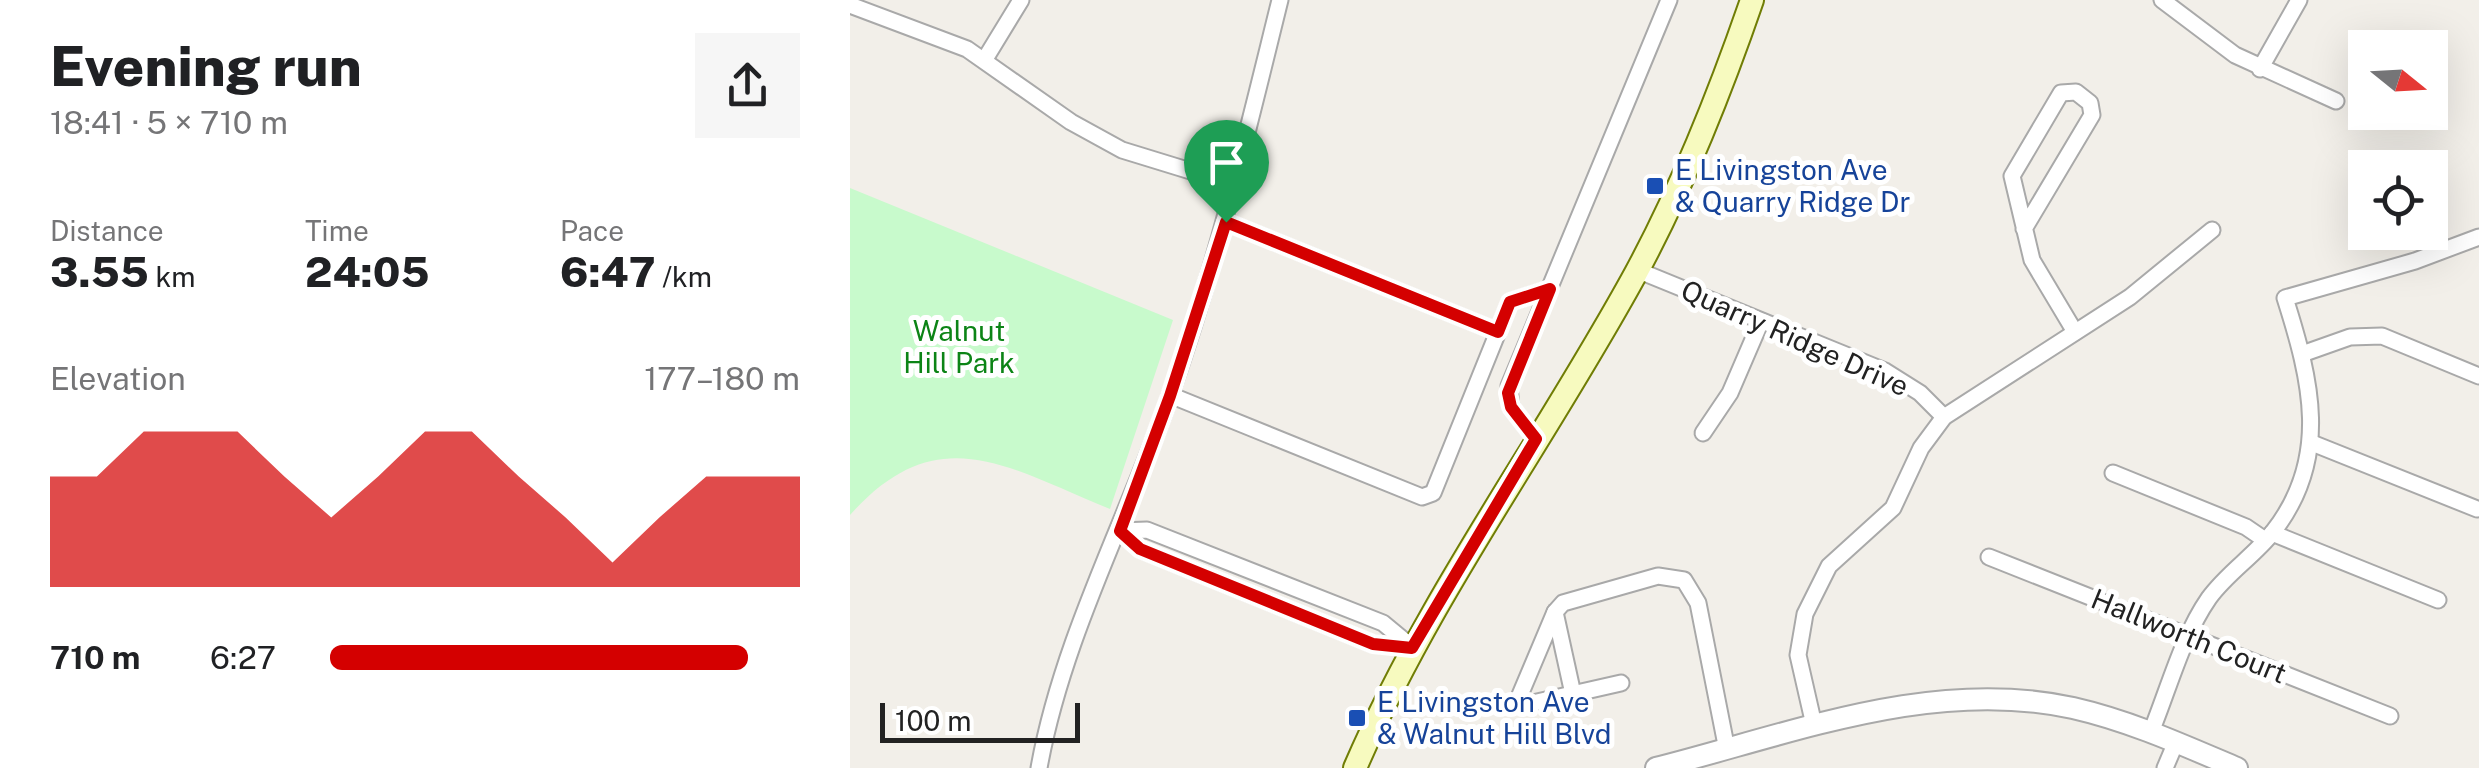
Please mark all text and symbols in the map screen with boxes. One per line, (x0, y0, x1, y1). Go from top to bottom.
north arrow (2348, 30, 2448, 130)
map controls (2348, 30, 2448, 250)
button: share (695, 33, 800, 138)
text: Evening run (50, 34, 362, 98)
text: 18:41 · 5 × 710 m (50, 104, 288, 141)
pin (1184, 120, 1269, 223)
icon: arrive (1199, 135, 1254, 190)
button: locate (2348, 150, 2448, 250)
place label: E Livingston Ave & Quarry Ridge Dr (1675, 153, 1910, 218)
marker: E Livingston Ave & Quarry Ridge Dr (1644, 175, 1666, 197)
text: Distance (50, 214, 164, 247)
text: Time (305, 214, 369, 247)
text: Pace (560, 214, 624, 247)
text: 3.55 (50, 247, 149, 296)
text: 24:05 (305, 247, 429, 296)
text: 6:47 (560, 247, 655, 296)
text: km (149, 260, 196, 293)
text: /km (655, 260, 712, 293)
street label: Quarry Ridge Drive (1676, 273, 1914, 403)
park label: Walnut Hill Park (903, 314, 1015, 379)
text: Elevation (50, 360, 186, 397)
text: 177–180 m (644, 360, 800, 397)
street label: Hallworth Court (2087, 581, 2292, 690)
text: 710 m (50, 639, 141, 676)
text: 6:27 (210, 639, 276, 676)
place label: E Livingston Ave & Walnut Hill Blvd (1377, 685, 1612, 750)
scale bar (880, 698, 1080, 742)
text: 100 m (895, 704, 972, 737)
marker: E Livingston Ave & Walnut Hill Blvd (1346, 707, 1368, 729)

